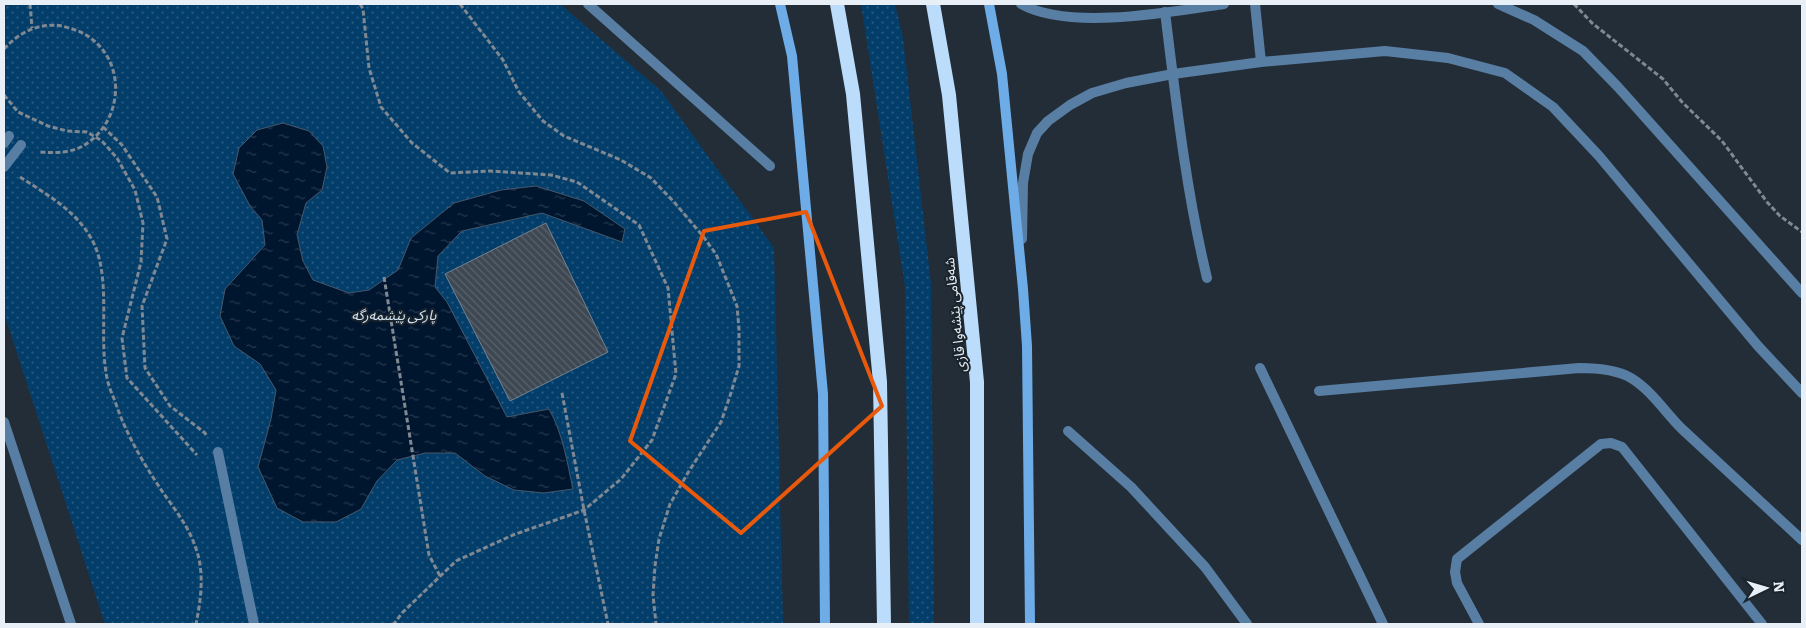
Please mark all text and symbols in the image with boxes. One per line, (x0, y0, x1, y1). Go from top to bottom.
street label: شەقامی پێشەوا قازی (938, 257, 971, 373)
park label: پارکی پێشمەرگە (352, 304, 437, 325)
north arrow (1741, 563, 1791, 613)
text: N (1769, 580, 1790, 594)

